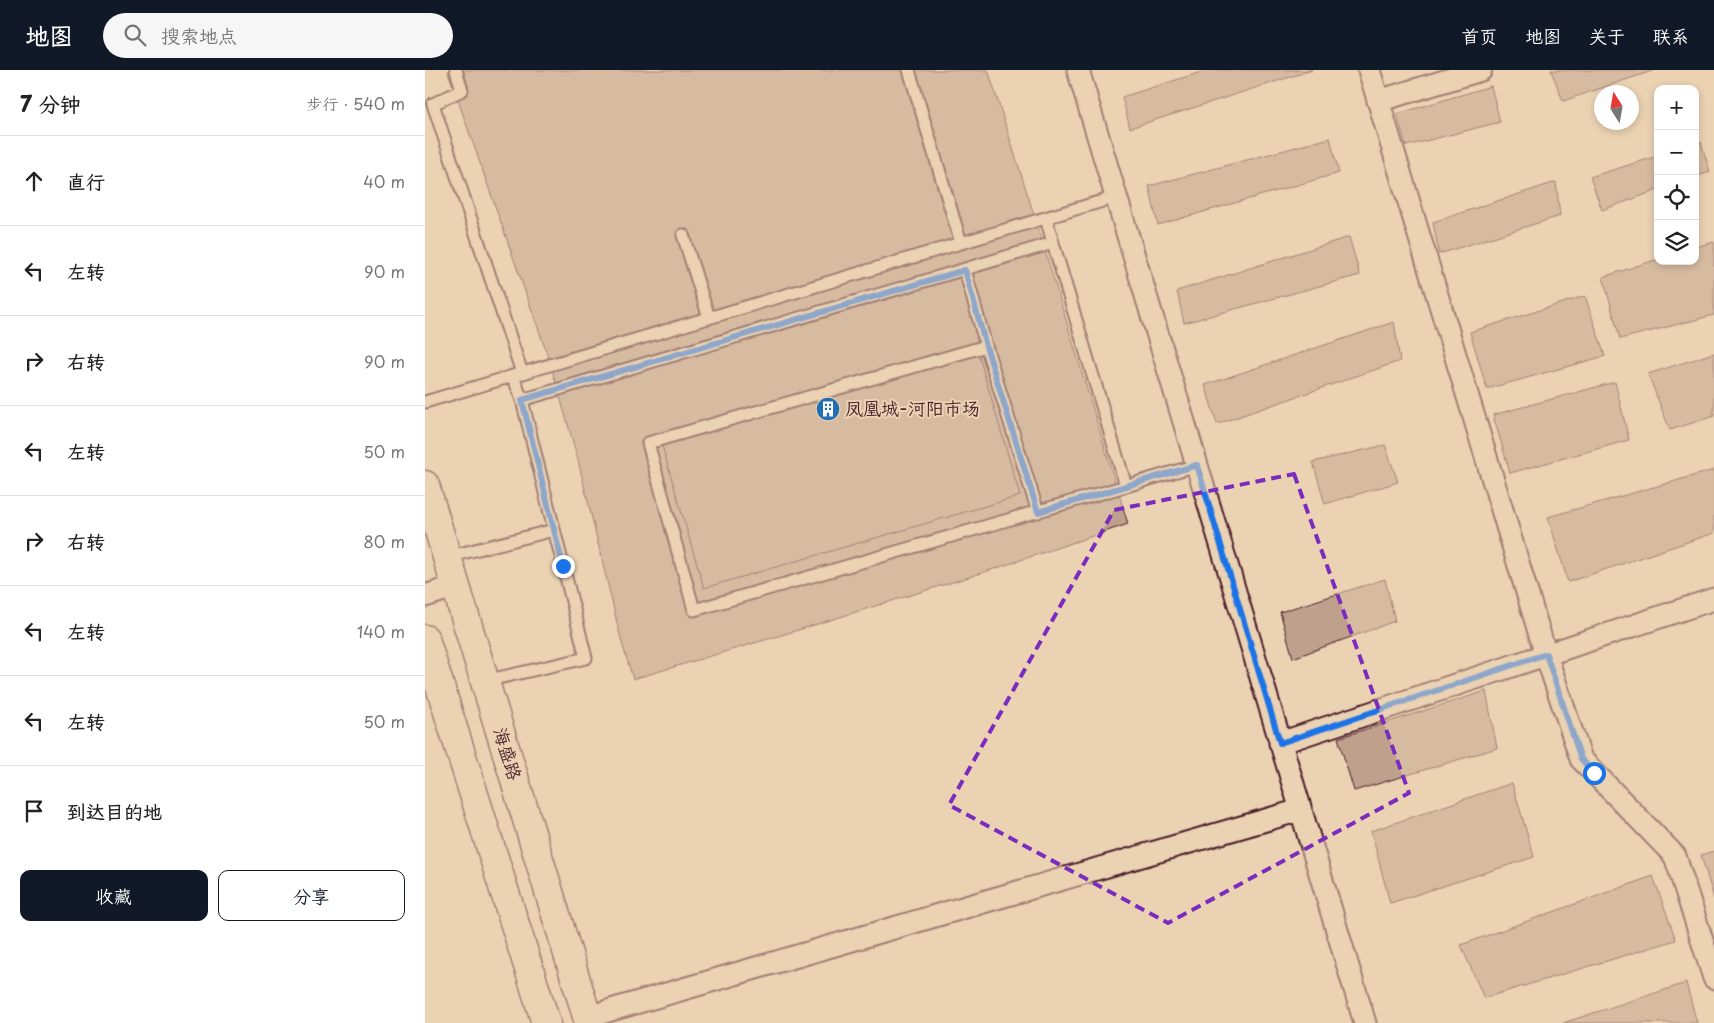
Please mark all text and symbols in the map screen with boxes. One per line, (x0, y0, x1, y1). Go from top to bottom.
search box (103, 13, 453, 58)
text: 地图 (25, 17, 73, 53)
icon: search (121, 21, 149, 49)
text: 搜索地点 (161, 21, 237, 49)
text: 首页 (1461, 22, 1497, 49)
text: 地图 (1525, 22, 1561, 49)
text: 关于 (1589, 22, 1625, 49)
text: 联系 (1653, 22, 1689, 49)
north arrow (1594, 85, 1639, 130)
map controls (1654, 85, 1699, 265)
button: + (1654, 85, 1699, 130)
text: 7 分钟 (20, 87, 81, 119)
text: 步行 · 540 m (307, 91, 405, 115)
button: − (1654, 130, 1699, 175)
icon: ahead (20, 167, 48, 195)
text: 直行 (67, 167, 105, 195)
text: 40 m (363, 169, 405, 193)
button: locate (1654, 175, 1699, 220)
button: layers (1654, 220, 1699, 265)
icon: left (20, 257, 48, 285)
text: 左转 (67, 257, 105, 285)
text: 90 m (364, 259, 405, 283)
icon: right (20, 347, 48, 375)
text: 右转 (67, 347, 105, 375)
text: 90 m (364, 349, 405, 373)
place label: 凤凰城-河阳市场 (845, 394, 980, 421)
building icon: 凤凰城-河阳市场 (815, 396, 841, 422)
icon: left (20, 437, 48, 465)
text: 左转 (67, 437, 105, 465)
text: 50 m (364, 439, 405, 463)
icon: right (20, 527, 48, 555)
text: 右转 (67, 527, 105, 555)
text: 80 m (363, 529, 405, 553)
route end (552, 555, 575, 578)
icon: left (20, 617, 48, 645)
text: 左转 (67, 617, 105, 645)
text: 140 m (357, 619, 405, 643)
icon: left (20, 707, 48, 735)
text: 左转 (67, 707, 105, 735)
text: 50 m (364, 709, 405, 733)
street label: 海盛路 (488, 724, 529, 783)
route start (1583, 762, 1606, 785)
icon: arrive (20, 797, 48, 825)
text: 到达目的地 (67, 797, 162, 825)
button: 收藏 (20, 870, 208, 921)
button: 分享 (218, 870, 405, 921)

